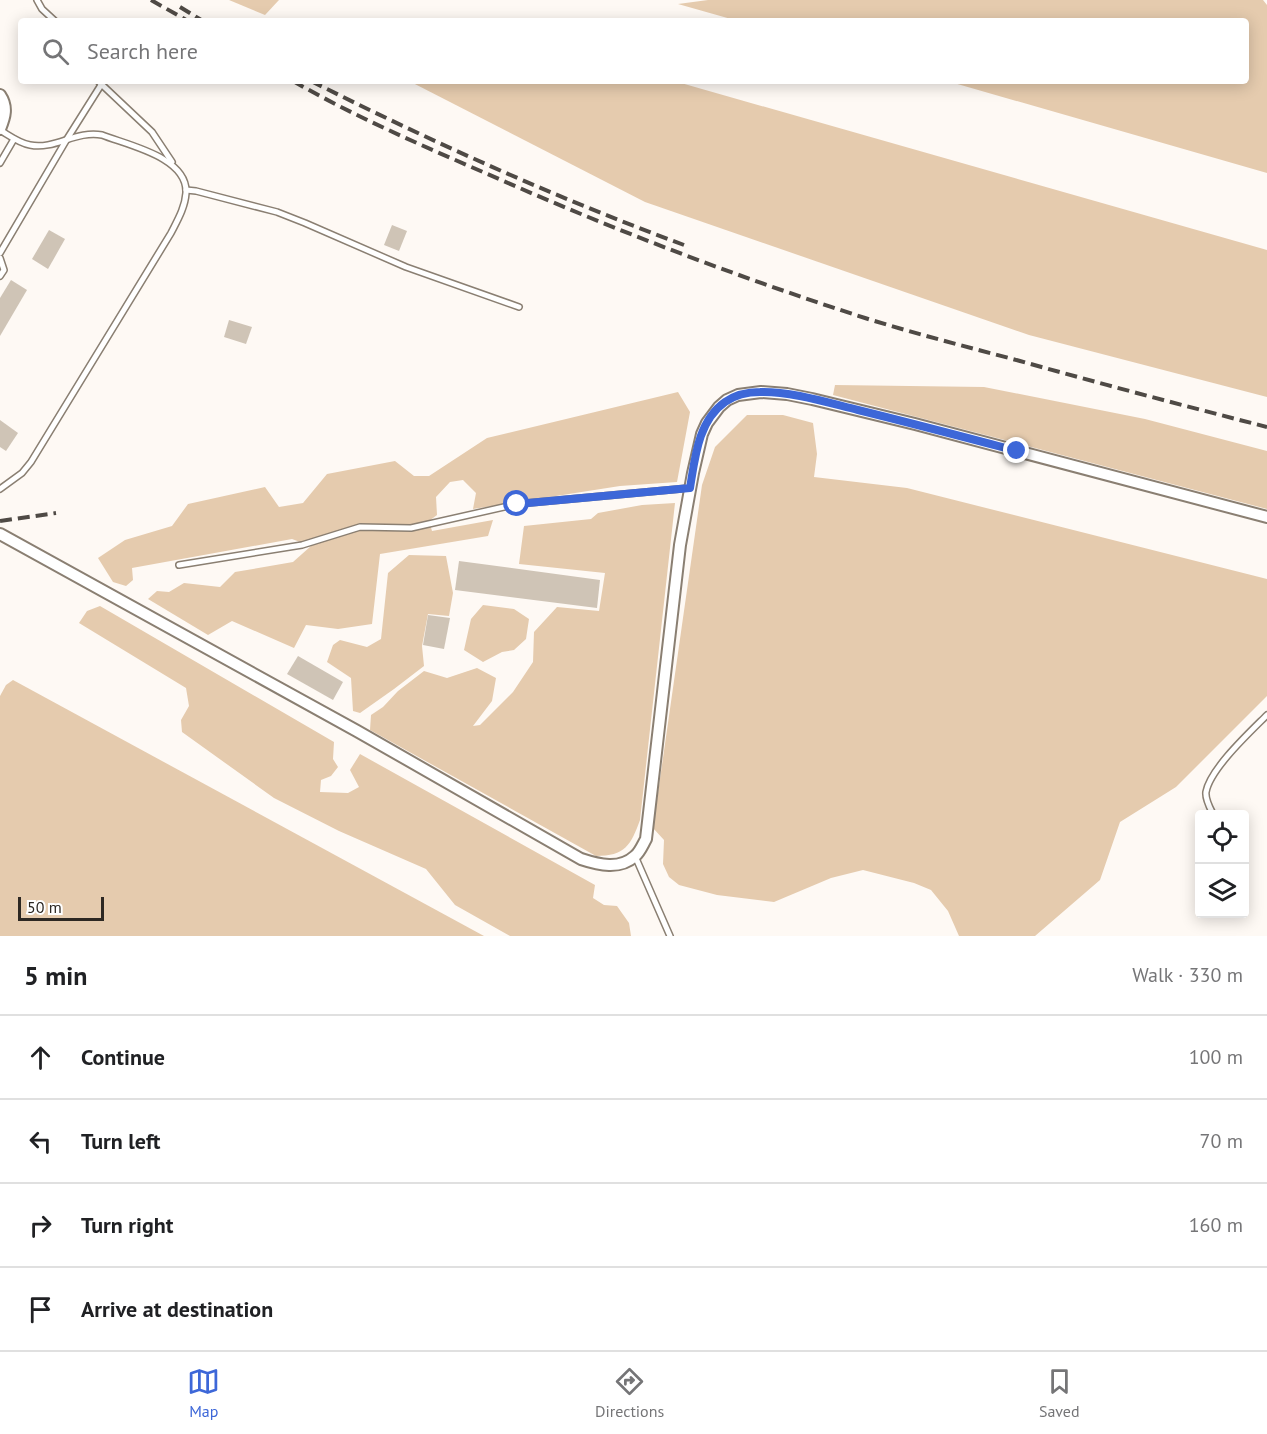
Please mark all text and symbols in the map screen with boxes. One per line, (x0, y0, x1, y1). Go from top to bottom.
search box (18, 18, 1249, 84)
icon: search (39, 35, 72, 68)
text: Search here (87, 37, 198, 65)
route end (1003, 437, 1029, 463)
route start (503, 490, 529, 516)
map controls (1195, 810, 1249, 918)
button: locate (1195, 810, 1249, 864)
button: layers (1195, 864, 1249, 918)
scale bar (18, 894, 104, 922)
text: 50 m (27, 897, 62, 917)
text: 5 min (24, 959, 87, 992)
text: Walk · 330 m (1132, 962, 1243, 988)
icon: ahead (24, 1041, 57, 1074)
text: Continue (81, 1043, 165, 1071)
text: 100 m (1189, 1044, 1243, 1070)
icon: left (24, 1125, 57, 1158)
text: Turn left (81, 1127, 161, 1155)
text: 70 m (1200, 1128, 1243, 1154)
icon: right (24, 1209, 57, 1242)
text: Turn right (81, 1211, 173, 1239)
text: 160 m (1189, 1212, 1243, 1238)
icon: arrive (24, 1293, 57, 1326)
text: Arrive at destination (81, 1295, 273, 1323)
tab: Map (187, 1365, 220, 1421)
tab: Directions (595, 1365, 664, 1421)
tab: Saved (1039, 1365, 1080, 1421)

